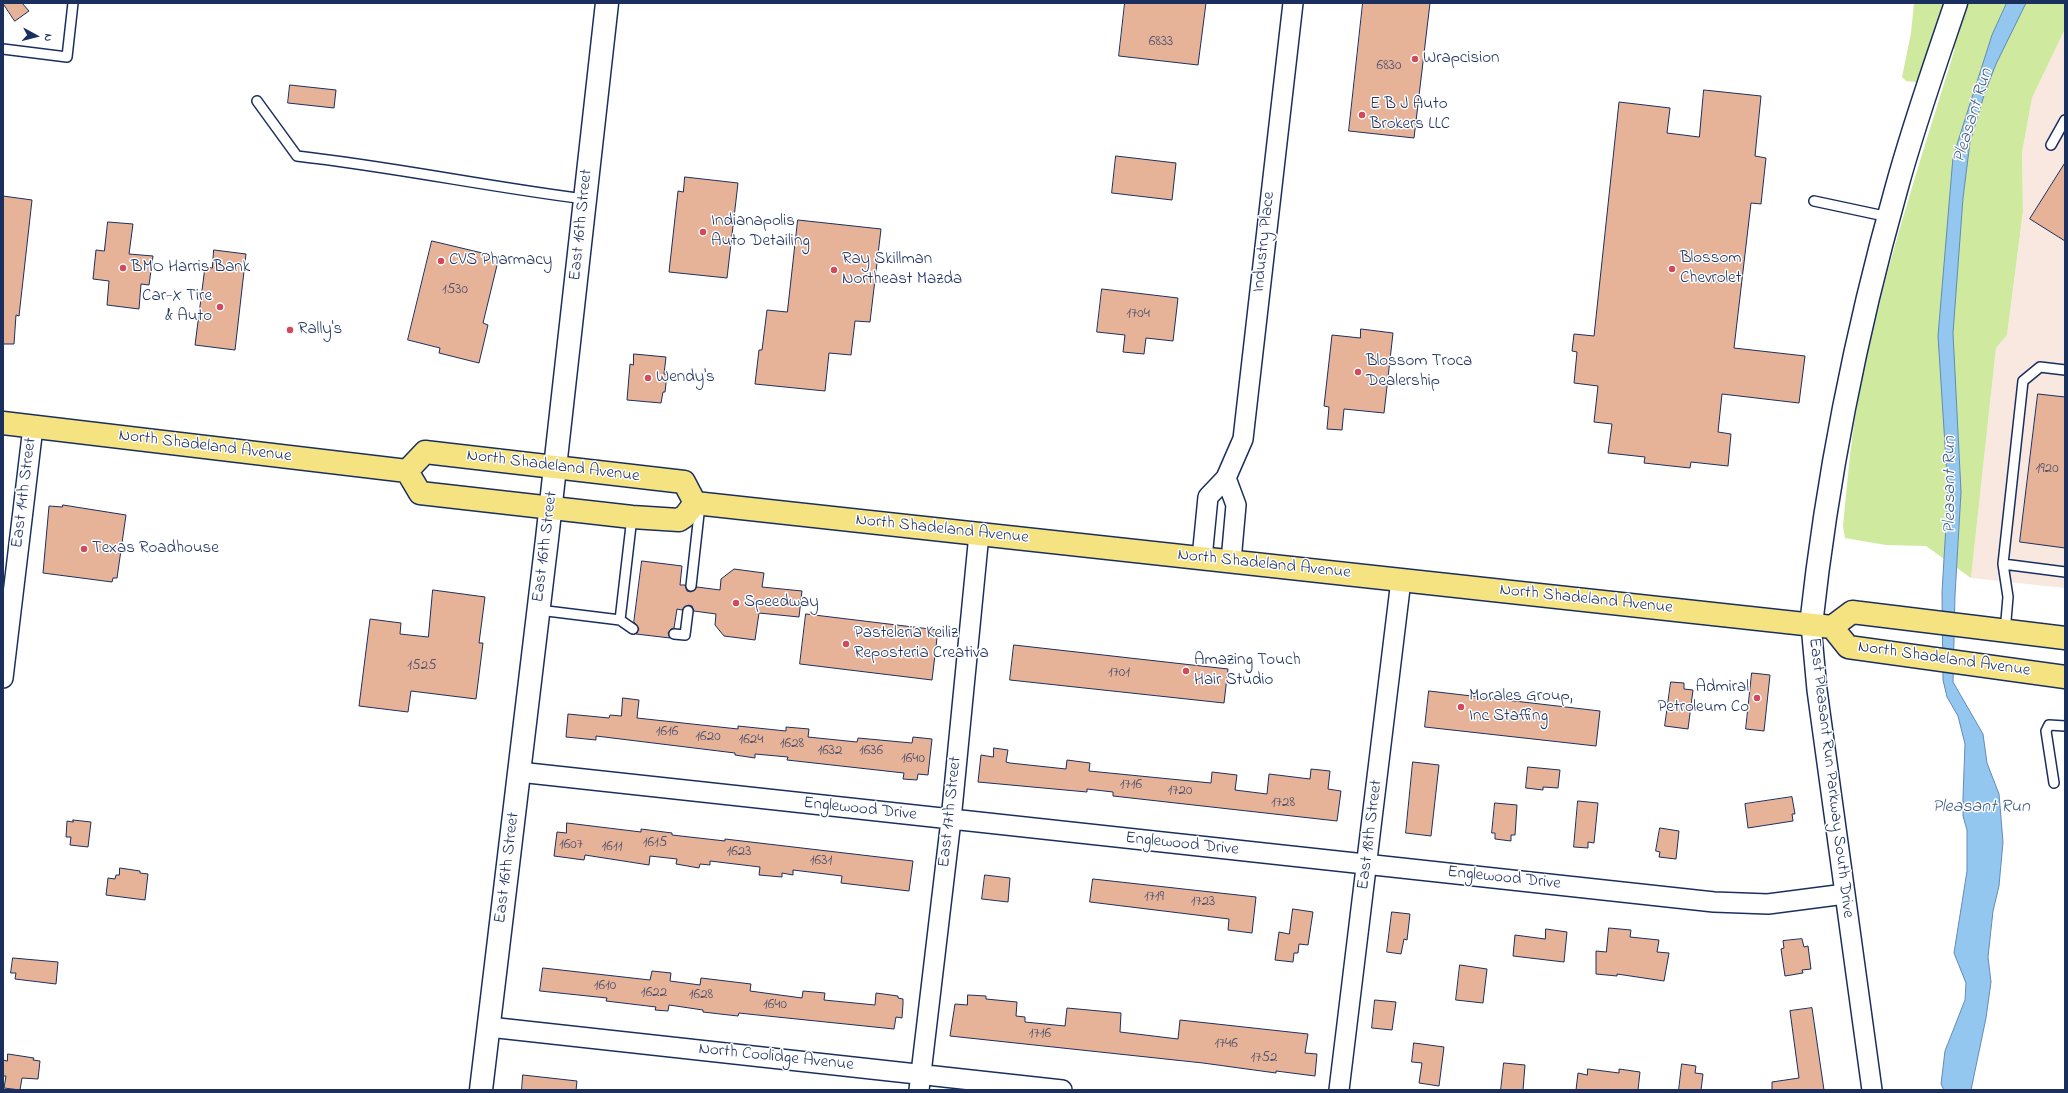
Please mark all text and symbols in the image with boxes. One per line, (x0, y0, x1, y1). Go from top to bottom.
north arrow (16, 16, 56, 56)
text: N (40, 33, 56, 42)
house number: 6833 (1149, 34, 1173, 52)
place label: Wrapcision (1423, 49, 1499, 69)
marker: Wrapcision (1410, 54, 1420, 64)
house number: 6830 (1377, 58, 1401, 76)
water label: Pleasant Run (1949, 66, 1999, 166)
place label: E B J Auto Brokers LLC (1370, 95, 1450, 135)
marker: E B J Auto Brokers LLC (1357, 110, 1367, 120)
street label: East 16th Street (566, 168, 598, 282)
street label: Industry Place (1250, 191, 1280, 293)
place label: Indianapolis Auto Detailing (711, 212, 810, 252)
marker: Indianapolis Auto Detailing (698, 227, 708, 237)
place label: Blossom Chevrolet (1680, 249, 1741, 289)
place label: Ray Skillman Northeast Mazda (842, 250, 962, 290)
place label: CVS Pharmacy (449, 251, 552, 271)
marker: CVS Pharmacy (436, 256, 446, 266)
place label: BMO Harris Bank (131, 258, 250, 278)
marker: BMO Harris Bank (118, 263, 128, 273)
marker: Blossom Chevrolet (1667, 264, 1677, 274)
marker: Ray Skillman Northeast Mazda (829, 265, 839, 275)
house number: 1530 (442, 282, 468, 300)
place label: Car-X Tire & Auto (142, 287, 212, 327)
marker: Car-X Tire & Auto (215, 302, 225, 312)
house number: 1704 (1126, 306, 1150, 324)
place label: Rally's (298, 320, 342, 340)
marker: Rally's (285, 325, 295, 335)
place label: Blossom Troca Dealership (1366, 352, 1472, 392)
marker: Blossom Troca Dealership (1353, 367, 1363, 377)
place label: Wendy's (656, 368, 715, 388)
marker: Wendy's (643, 373, 653, 383)
street label: North Shadeland Avenue (117, 426, 293, 468)
street label: East 14th Street (8, 436, 42, 550)
water label: Pleasant Run (1940, 436, 1962, 534)
street label: North Shadeland Avenue (465, 446, 641, 488)
house number: 1920 (2035, 461, 2059, 479)
street label: East 16th Street (529, 490, 563, 604)
street label: North Shadeland Avenue (854, 511, 1030, 549)
place label: Texas Roadhouse (92, 539, 219, 559)
marker: Texas Roadhouse (79, 544, 89, 554)
street label: North Shadeland Avenue (1176, 546, 1352, 584)
street label: North Shadeland Avenue (1498, 581, 1674, 619)
place label: Speedway (744, 593, 819, 613)
marker: Speedway (731, 598, 741, 608)
place label: Pasteleria Keiliz Reposteria Creativa (854, 624, 989, 664)
street label: East Pleasant Run Parkway South Drive (1803, 637, 1857, 919)
street label: North Shadeland Avenue (1856, 638, 2032, 682)
marker: Pasteleria Keiliz Reposteria Creativa (841, 639, 851, 649)
place label: Amazing Touch Hair Studio (1194, 651, 1301, 691)
house number: 1525 (407, 658, 437, 676)
house number: 1701 (1108, 665, 1130, 683)
marker: Amazing Touch Hair Studio (1181, 666, 1191, 676)
place label: Admiral Petroleum Co (1657, 678, 1749, 718)
place label: Morales Group, Inc Staffing (1469, 687, 1573, 727)
marker: Admiral Petroleum Co (1752, 693, 1762, 703)
marker: Morales Group, Inc Staffing (1456, 702, 1466, 712)
house number: 1616 (656, 724, 678, 742)
house number: 1620 (695, 729, 721, 747)
house number: 1624 (738, 732, 764, 750)
house number: 1628 (780, 736, 804, 754)
house number: 1632 (817, 743, 843, 761)
house number: 1636 (859, 743, 883, 761)
house number: 1640 (901, 751, 925, 769)
street label: East 17th Street (935, 756, 967, 868)
house number: 1716 (1120, 777, 1142, 795)
street label: East 18th Street (1354, 779, 1388, 891)
house number: 1720 (1168, 783, 1192, 801)
street label: Englewood Drive (802, 794, 918, 826)
house number: 1728 (1271, 795, 1295, 813)
water label: Pleasant Run (1932, 797, 2030, 819)
street label: East 16th Street (491, 811, 525, 925)
street label: Englewood Drive (1124, 829, 1240, 861)
house number: 1615 (643, 835, 667, 853)
house number: 1607 (559, 837, 583, 855)
house number: 1611 (602, 839, 622, 857)
house number: 1623 (726, 844, 752, 862)
house number: 1631 (810, 853, 832, 871)
street label: Englewood Drive (1446, 863, 1562, 895)
house number: 1719 (1144, 889, 1164, 907)
house number: 1723 (1191, 894, 1215, 912)
house number: 1610 (594, 978, 616, 996)
house number: 1622 (641, 985, 667, 1003)
house number: 1628 (689, 987, 713, 1005)
house number: 1640 (763, 997, 787, 1015)
house number: 1716 (1029, 1026, 1051, 1044)
house number: 1746 (1214, 1036, 1238, 1054)
street label: North Coolidge Avenue (697, 1040, 855, 1076)
house number: 1752 (1251, 1050, 1277, 1068)

